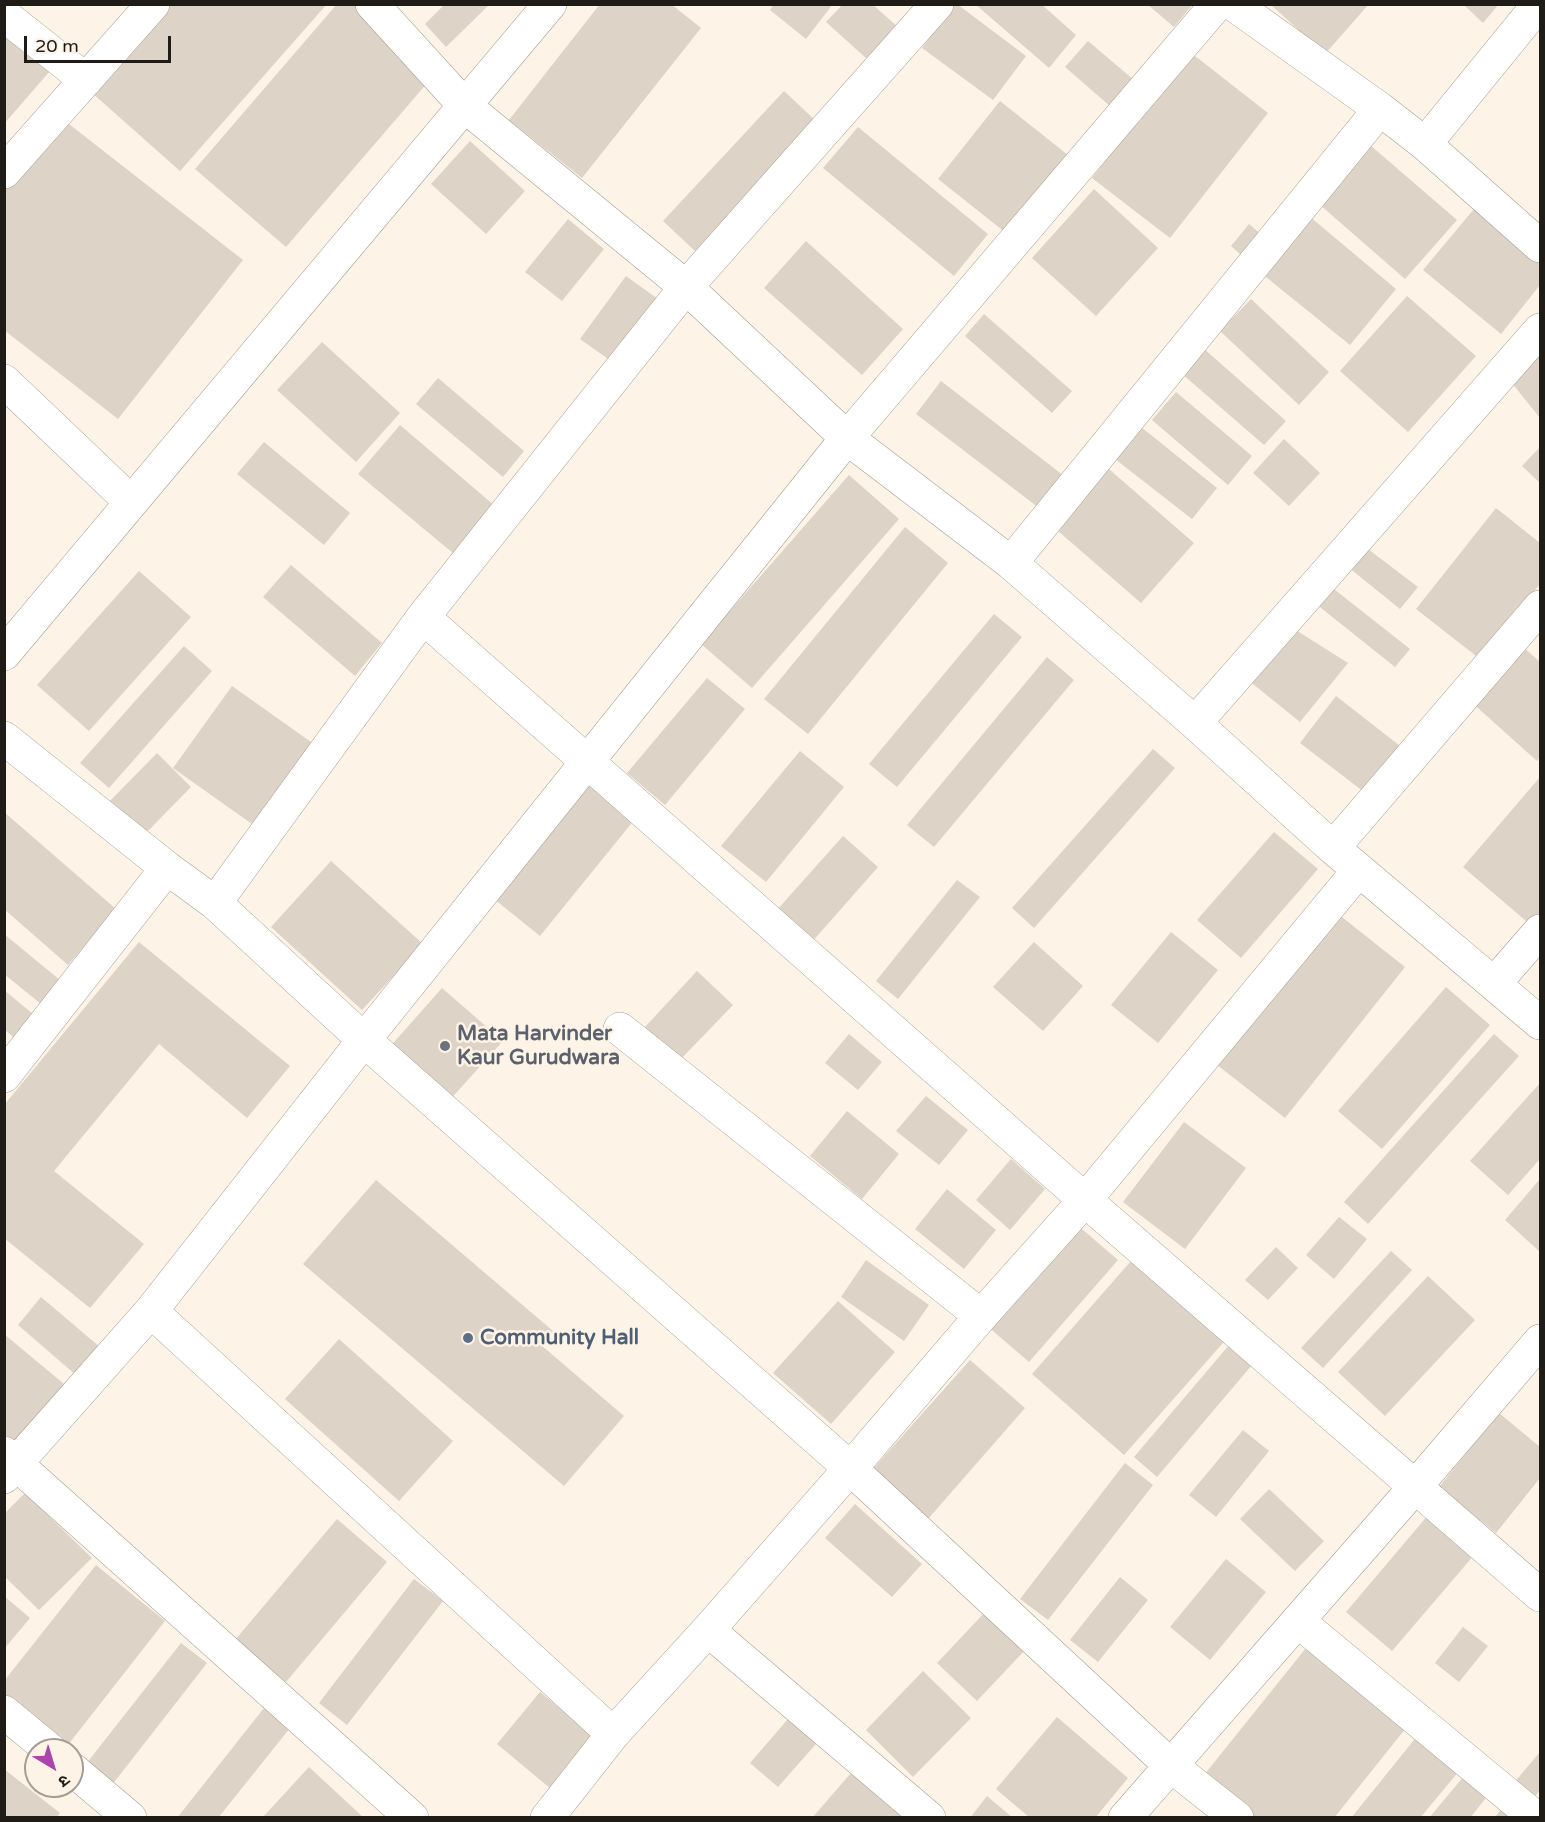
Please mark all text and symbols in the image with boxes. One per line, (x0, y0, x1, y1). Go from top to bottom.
scale bar (27, 24, 174, 62)
text: 20 m (35, 35, 79, 57)
place label: Mata Harvinder Kaur Gurudwara (457, 1021, 620, 1071)
marker: Mata Harvinder Kaur Gurudwara (438, 1039, 452, 1053)
place label: Community Hall (480, 1325, 639, 1351)
marker: Community Hall (461, 1331, 475, 1345)
north arrow (24, 1738, 84, 1798)
text: उ (54, 1770, 74, 1791)

